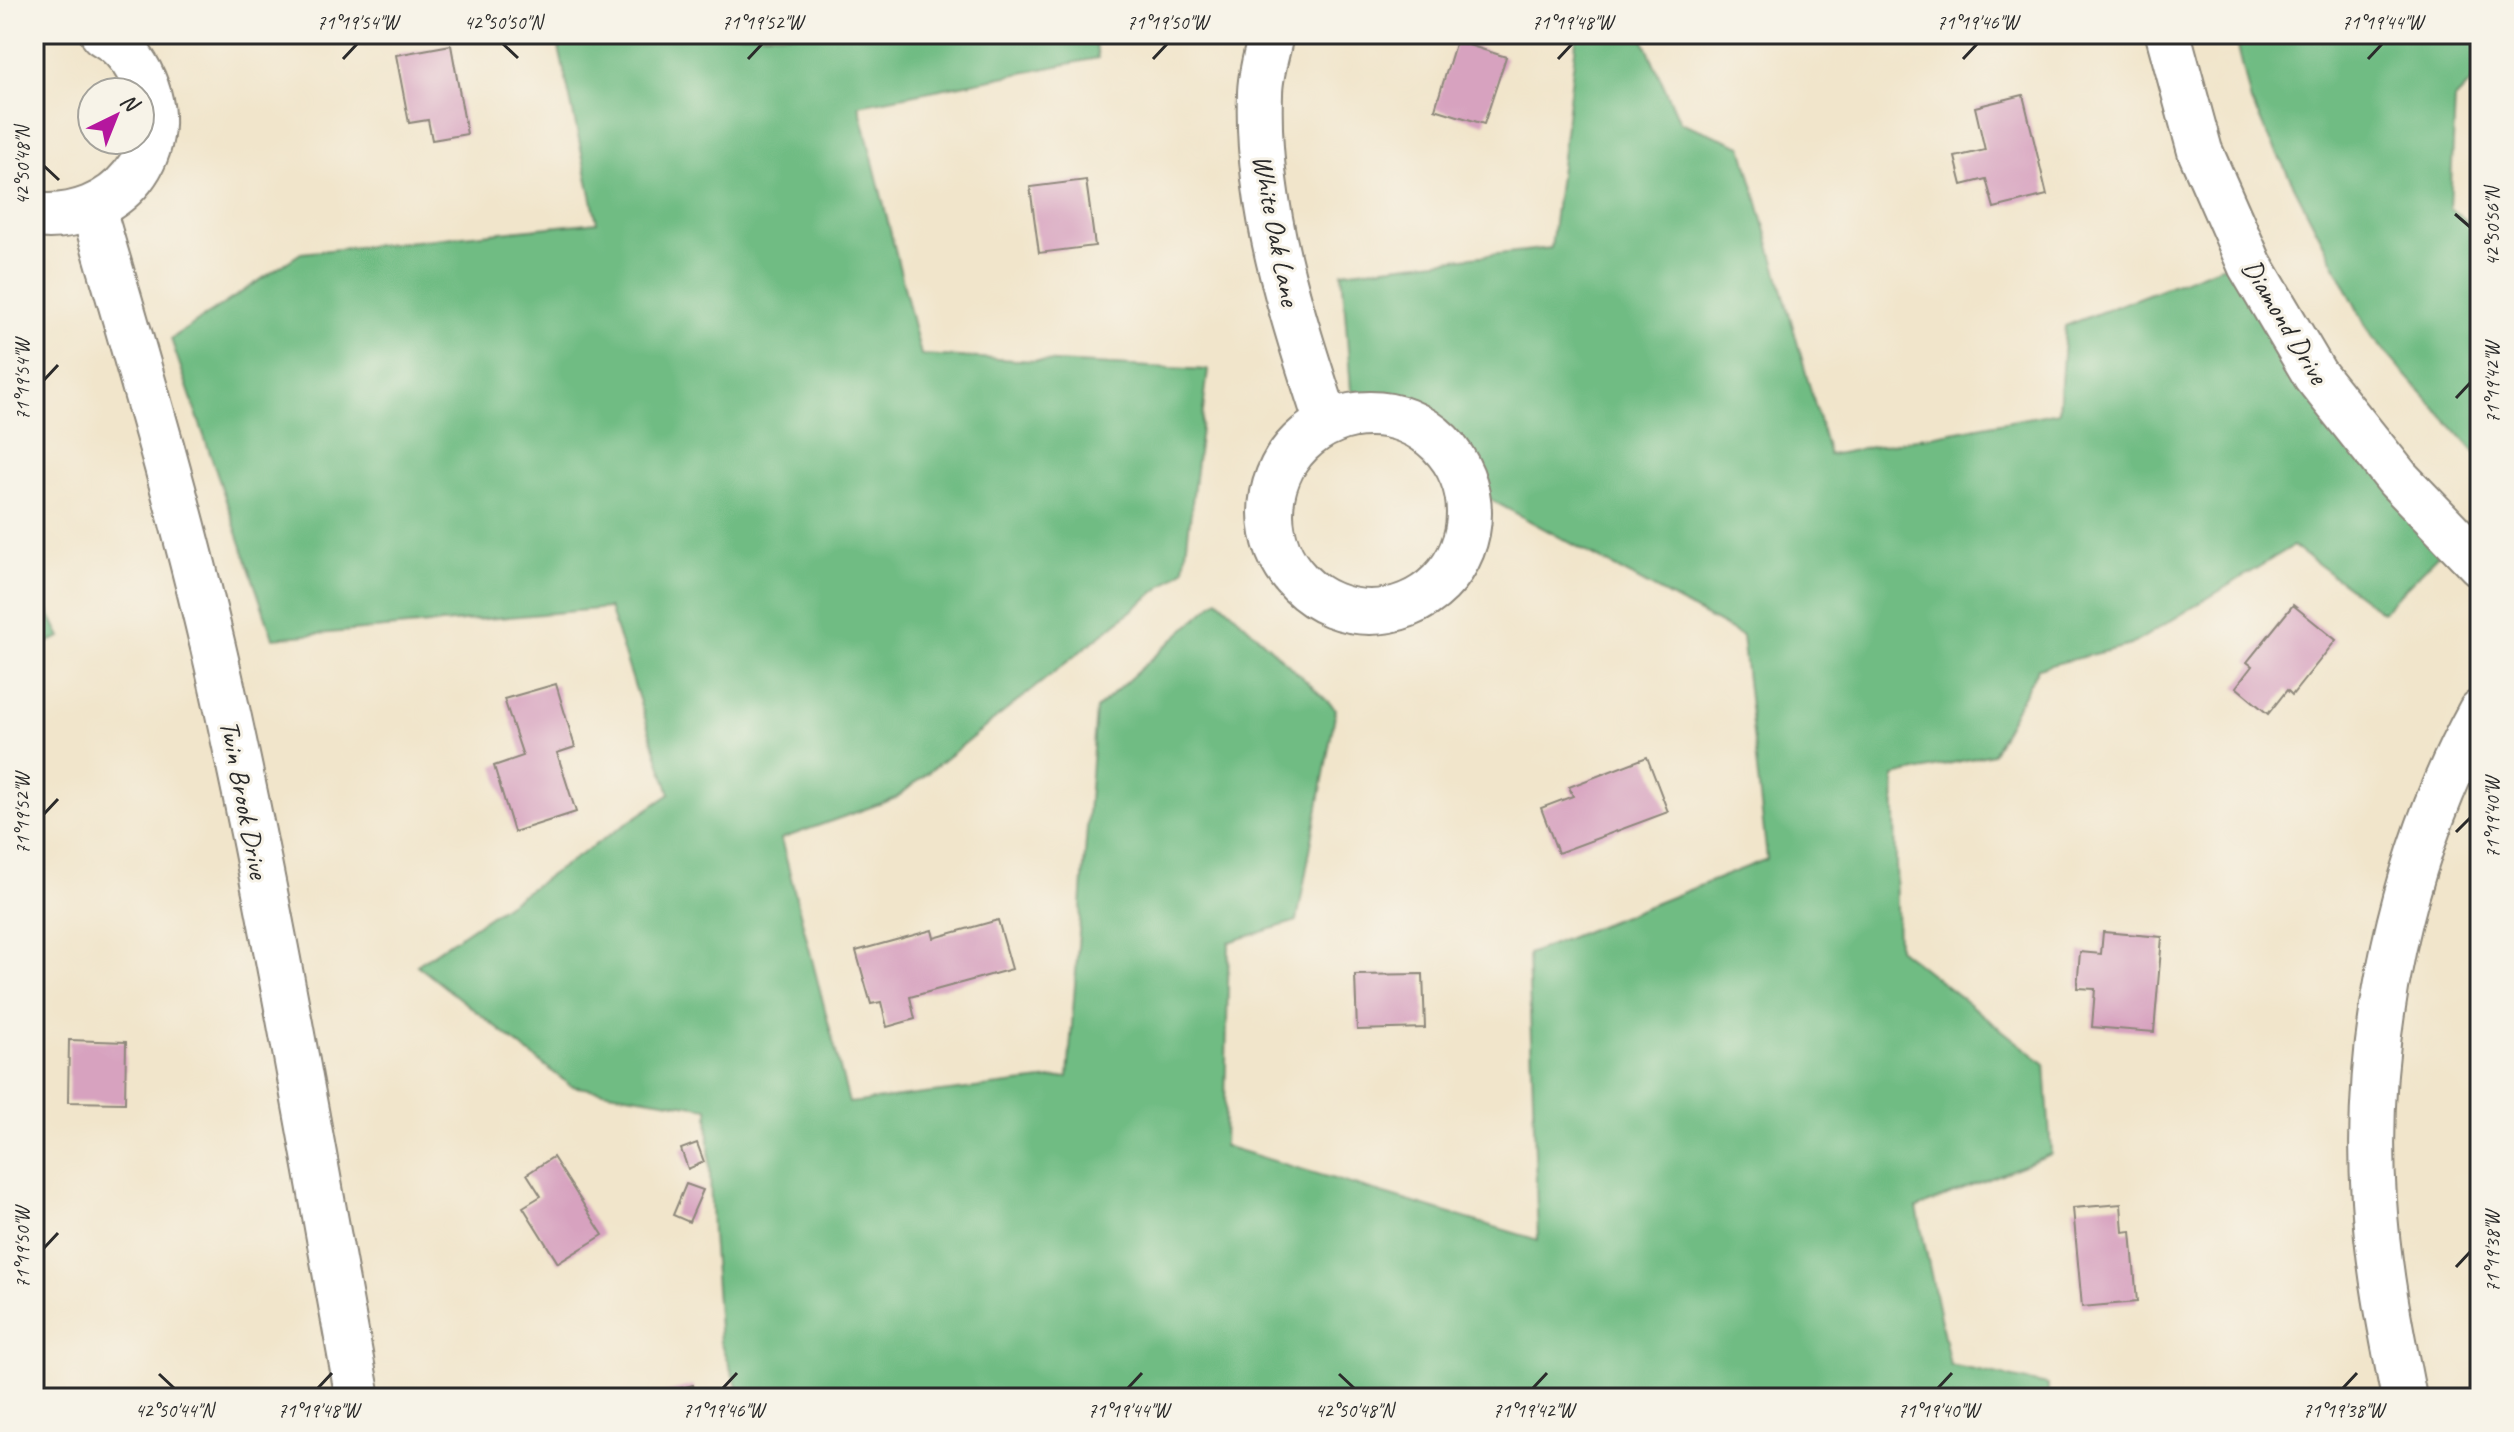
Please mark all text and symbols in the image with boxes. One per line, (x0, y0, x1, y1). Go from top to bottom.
text: 71°19'54"W (316, 10, 401, 35)
text: 42°50'50"N (464, 10, 545, 35)
text: 71°19'52"W (721, 10, 806, 35)
text: 71°19'50"W (1126, 10, 1211, 35)
text: 71°19'48"W (1531, 10, 1616, 35)
text: 71°19'46"W (1936, 10, 2021, 35)
text: 71°19'44"W (2341, 10, 2426, 35)
north arrow (76, 76, 156, 156)
text: N (114, 87, 146, 119)
text: 42°50'48"N (10, 124, 35, 205)
street label: White Oak Lane (1245, 152, 1309, 310)
text: 42°50'56"N (2480, 185, 2505, 266)
street label: Diamond Drive (2235, 253, 2337, 392)
text: 71°19'54"W (10, 336, 35, 421)
text: 71°19'42"W (2480, 339, 2505, 424)
street label: Twin Brook Drive (212, 717, 277, 883)
text: 71°19'52"W (10, 770, 35, 855)
text: 71°19'40"W (2480, 774, 2505, 859)
text: 71°19'50"W (10, 1204, 35, 1289)
text: 71°19'38"W (2480, 1208, 2505, 1293)
text: 42°50'44"N (135, 1398, 216, 1423)
text: 71°19'48"W (277, 1398, 362, 1423)
text: 71°19'46"W (682, 1398, 767, 1423)
text: 71°19'44"W (1087, 1398, 1172, 1423)
text: 42°50'48"N (1315, 1398, 1396, 1423)
text: 71°19'42"W (1492, 1398, 1577, 1423)
text: 71°19'40"W (1897, 1398, 1982, 1423)
text: 71°19'38"W (2302, 1398, 2387, 1423)

